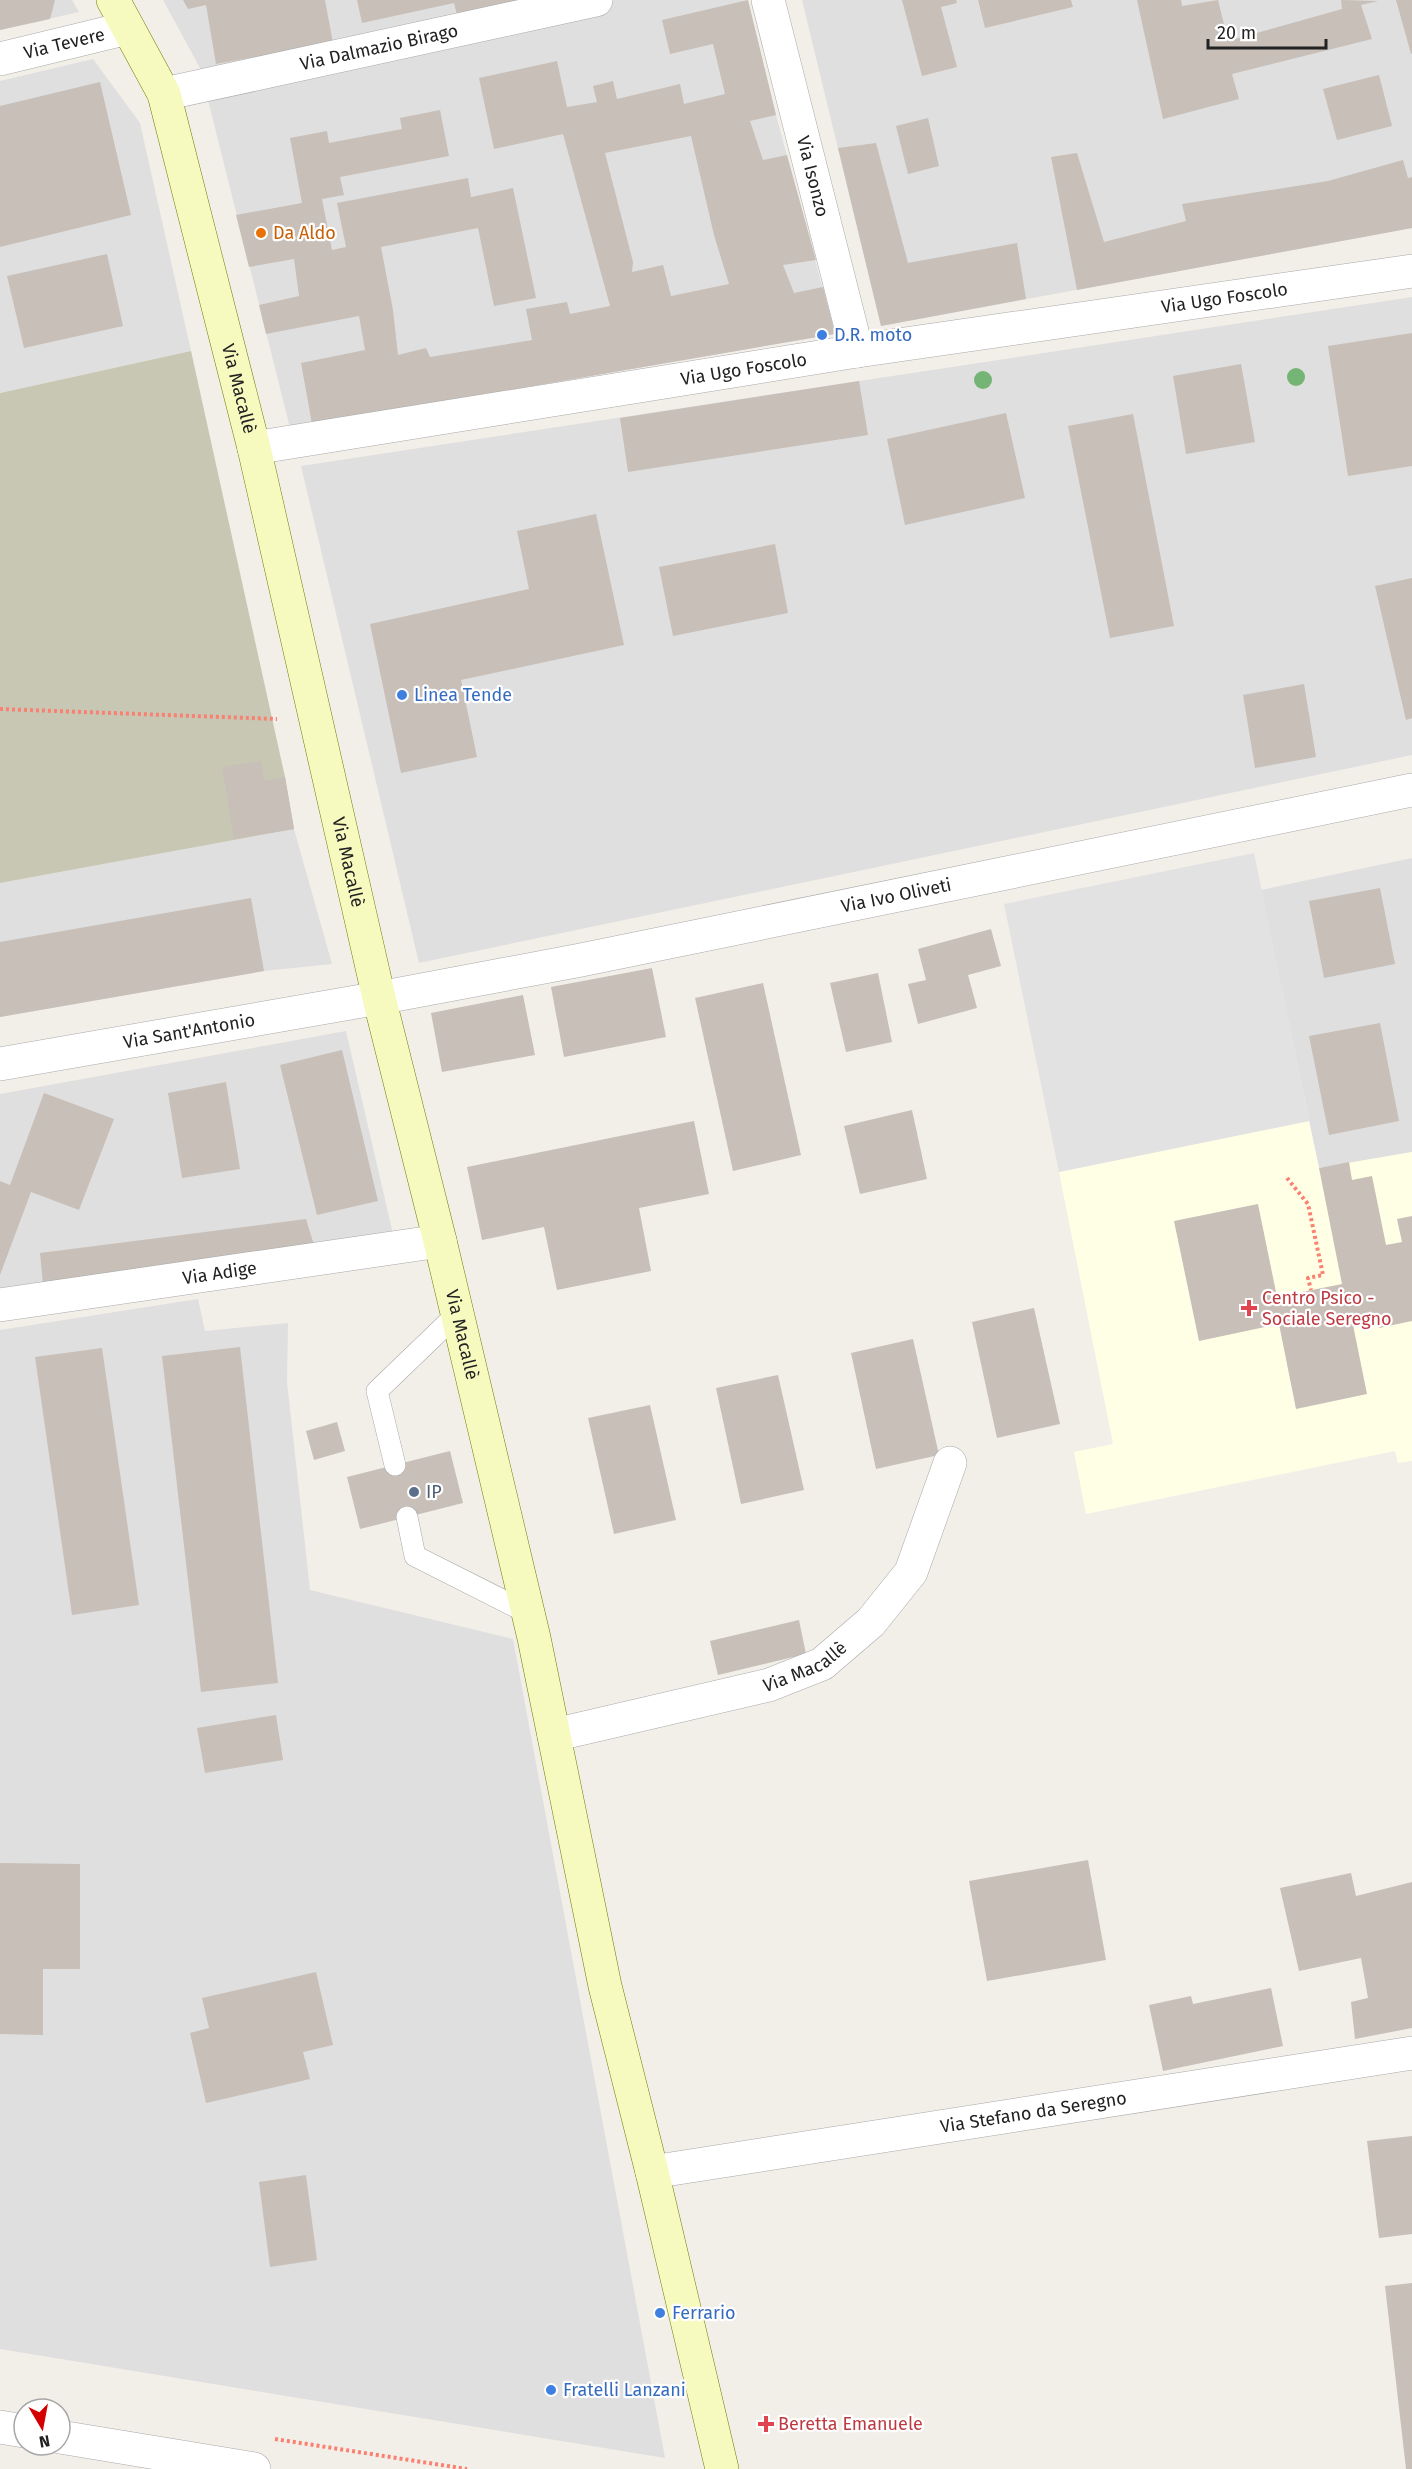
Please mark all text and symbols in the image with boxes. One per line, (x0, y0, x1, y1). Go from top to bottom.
scale bar (1208, 12, 1326, 50)
street label: Via Dalmazio Birago (298, 19, 460, 75)
text: 20 m (1217, 22, 1256, 44)
street label: Via Tevere (21, 23, 107, 64)
street label: Via Isonzo (792, 134, 834, 219)
place label: Da Aldo (273, 222, 336, 244)
marker: Da Aldo (254, 226, 268, 240)
street label: Via Ugo Foscolo (1160, 278, 1289, 318)
place label: D.R. moto (834, 324, 912, 346)
marker: D.R. moto (815, 328, 829, 342)
street label: Via Macallè (217, 341, 261, 436)
street label: Via Ugo Foscolo (679, 348, 808, 390)
place label: Linea Tende (414, 684, 512, 706)
marker: Linea Tende (395, 688, 409, 702)
street label: Via Macallè (327, 815, 369, 909)
street label: Via Ivo Oliveti (839, 874, 953, 918)
street label: Via Sant'Antonio (122, 1009, 257, 1053)
street label: Via Adige (181, 1257, 258, 1289)
street label: Via Macallè (441, 1287, 483, 1382)
place label: Centro Psico - Sociale Seregno (1262, 1287, 1392, 1330)
marker: Centro Psico - Sociale Seregno (1240, 1299, 1258, 1317)
place label: IP (426, 1481, 442, 1503)
marker: IP (407, 1485, 421, 1499)
street label: Via Macallè (761, 1637, 851, 1697)
street label: Via Stefano da Seregno (939, 2087, 1128, 2138)
place label: Ferrario (672, 2302, 736, 2324)
marker: Ferrario (653, 2306, 667, 2320)
place label: Fratelli Lanzani (563, 2379, 686, 2401)
marker: Fratelli Lanzani (544, 2383, 558, 2397)
north arrow (12, 2397, 72, 2457)
place label: Beretta Emanuele (778, 2413, 923, 2435)
marker: Beretta Emanuele (759, 2417, 773, 2431)
text: N (38, 2431, 51, 2452)

